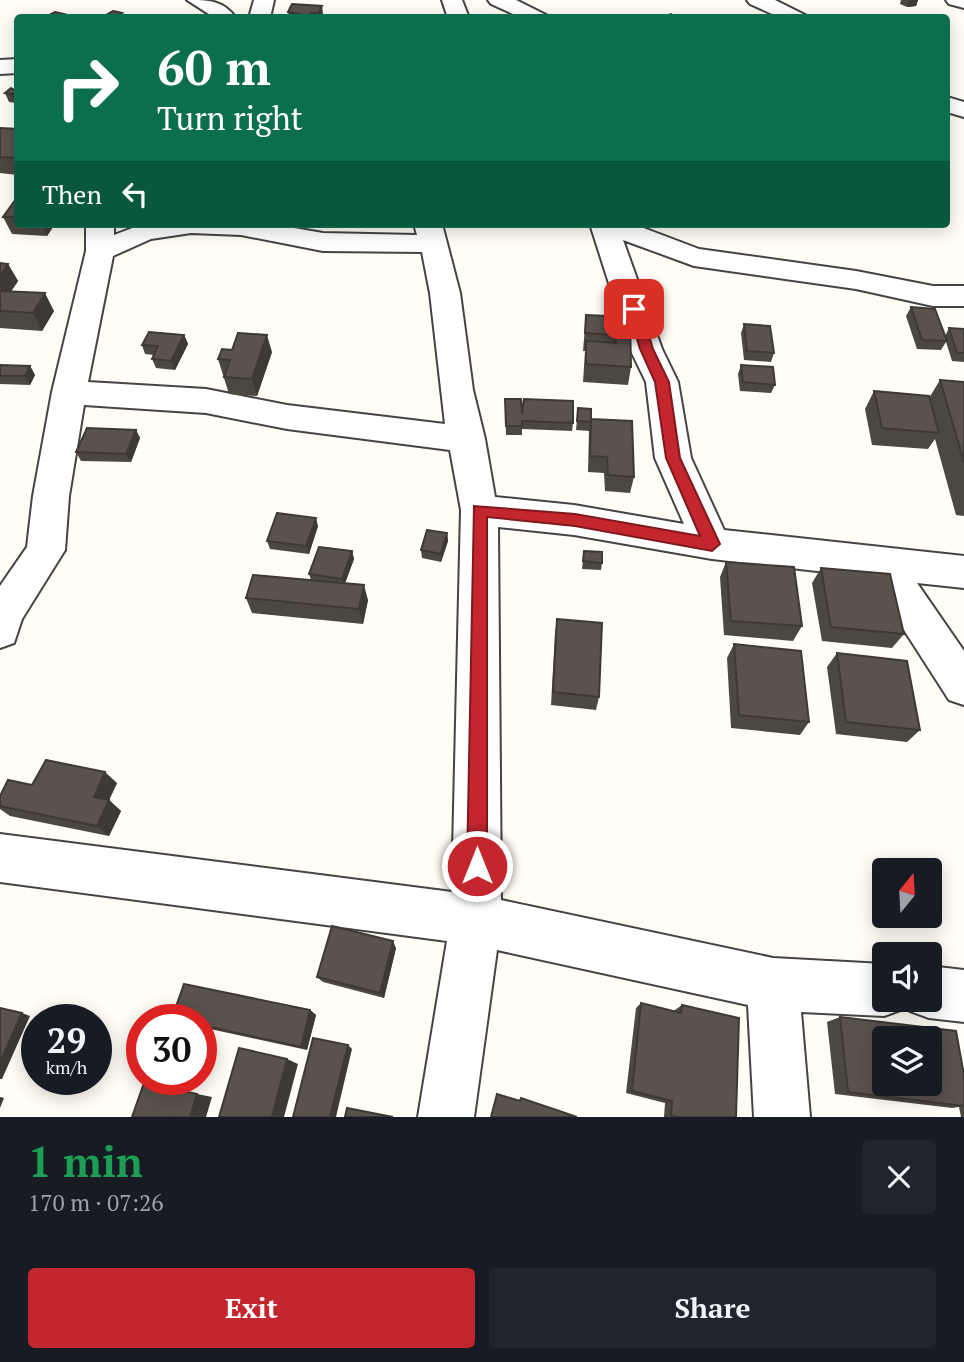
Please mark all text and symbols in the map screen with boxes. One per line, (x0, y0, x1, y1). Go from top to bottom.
text: 60 m (157, 34, 271, 99)
icon: right (42, 42, 133, 133)
text: Turn right (157, 97, 303, 139)
icon: left (116, 175, 154, 213)
text: Then (42, 177, 102, 211)
pin (604, 279, 664, 339)
icon: arrive (615, 290, 653, 328)
position arrow (440, 829, 514, 903)
north arrow (872, 858, 942, 928)
map controls (872, 858, 942, 1096)
button: sound (872, 942, 942, 1012)
speed limit sign: 30 (126, 1004, 217, 1095)
text: 29 (47, 1017, 86, 1063)
button: layers (872, 1026, 942, 1096)
text: km/h (46, 1055, 87, 1079)
text: 1 min (28, 1133, 143, 1189)
button: close (862, 1140, 936, 1214)
text: 170 m · 07:26 (28, 1187, 163, 1218)
button: Exit (28, 1268, 475, 1348)
button: Share (489, 1268, 936, 1348)

